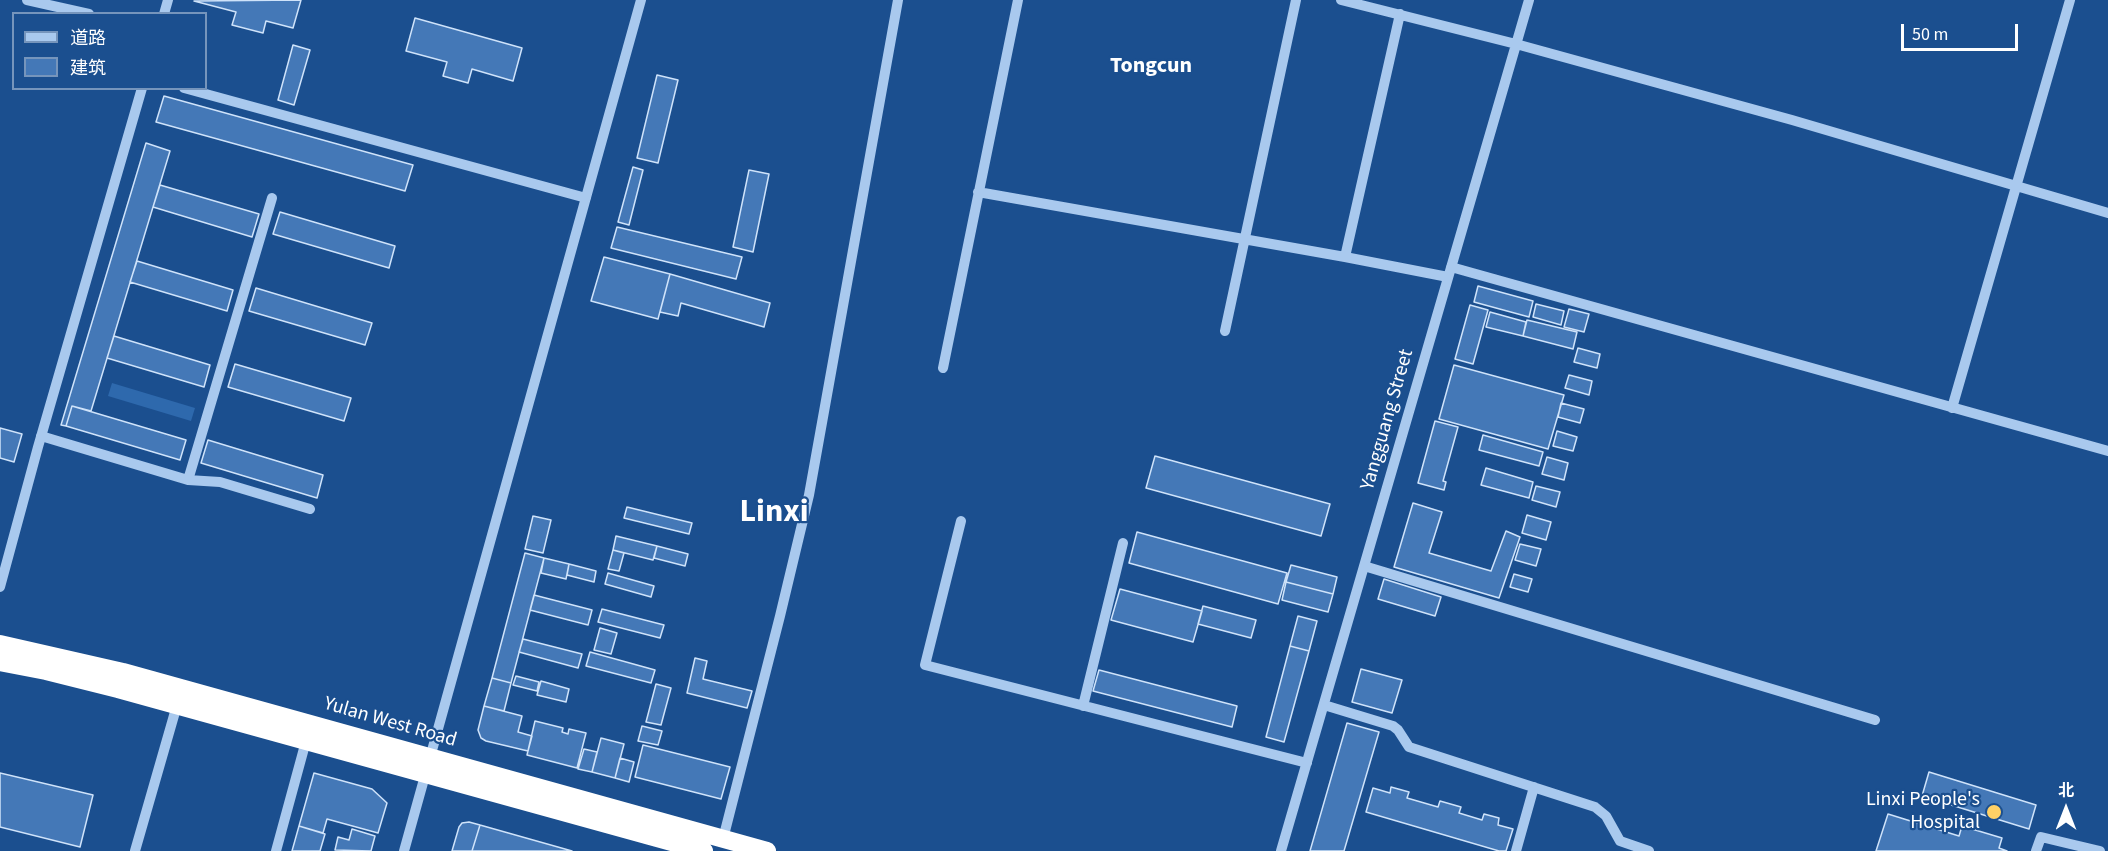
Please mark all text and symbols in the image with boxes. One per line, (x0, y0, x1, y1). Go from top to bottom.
legend (12, 12, 207, 90)
scale bar (1904, 12, 2021, 50)
text: 50 m (1912, 22, 1948, 47)
text: 道路 (70, 26, 106, 51)
district label: Tongcun (1110, 54, 1192, 80)
text: 建筑 (70, 56, 106, 81)
street label: Yangguang Street (1356, 347, 1420, 493)
district label: Linxi (740, 495, 808, 533)
street label: Yulan West Road (321, 693, 459, 753)
north arrow (2036, 779, 2096, 839)
text: 北 (2058, 780, 2074, 802)
place label: Linxi People's Hospital (1866, 789, 1980, 836)
marker: Linxi People's Hospital (1985, 803, 2003, 821)

